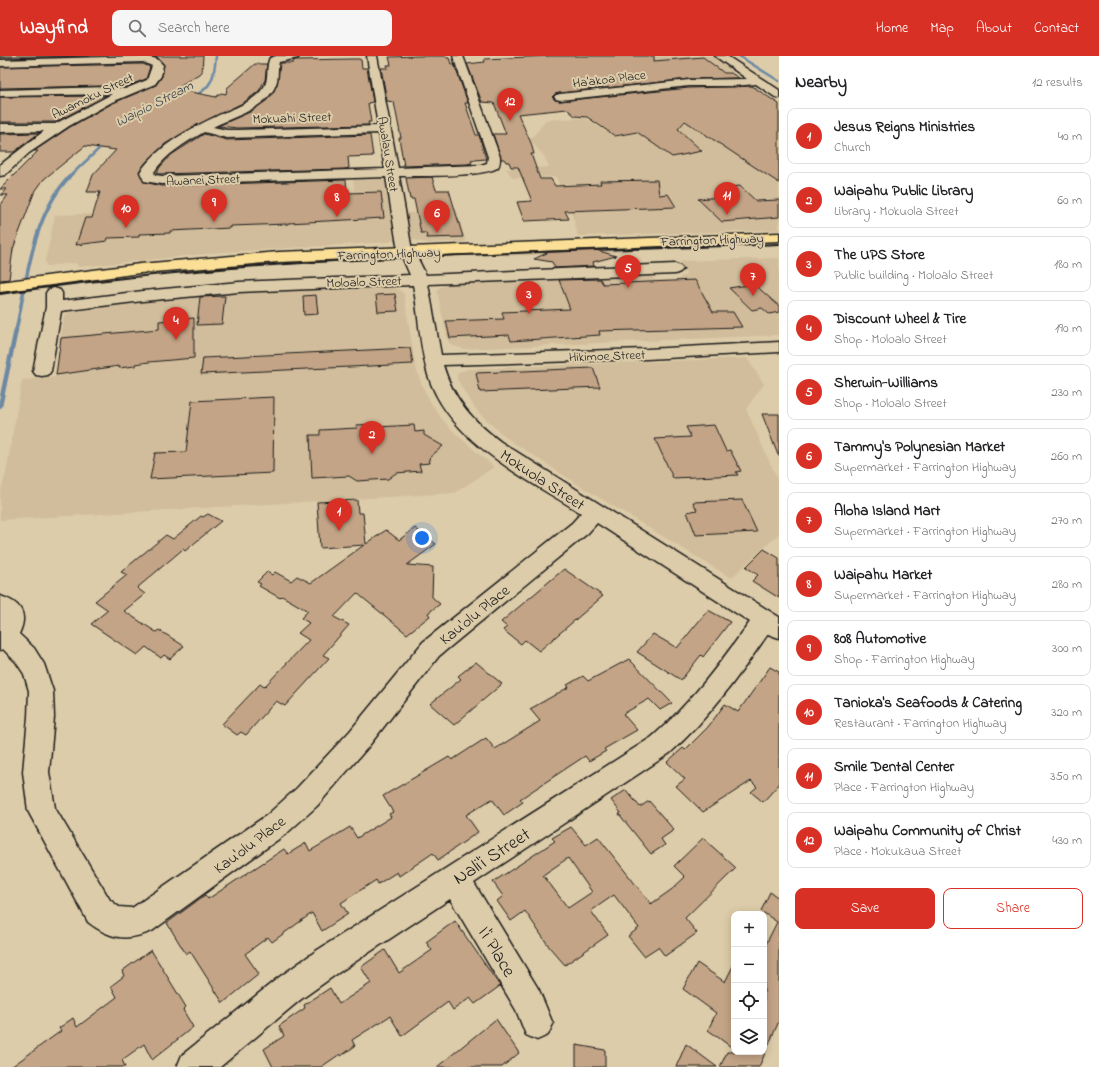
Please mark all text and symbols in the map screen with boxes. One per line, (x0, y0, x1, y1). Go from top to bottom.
search box (112, 10, 392, 46)
text: Wayfind (20, 15, 88, 42)
icon: search (126, 17, 148, 39)
text: Search here (158, 17, 230, 39)
text: Home (876, 18, 908, 39)
text: Map (930, 18, 954, 39)
text: About (976, 18, 1012, 39)
text: Contact (1034, 18, 1079, 39)
street label: Ha'akoa Place (572, 66, 647, 93)
street label: Awamoku Street (48, 68, 137, 124)
text: Nearby (795, 70, 847, 95)
text: 12 results (1032, 73, 1083, 92)
water label: Waipio Stream (112, 76, 197, 133)
pin: 12 (497, 88, 523, 121)
street label: Mokuahi Street (252, 108, 332, 129)
street label: Awalau Street (372, 115, 403, 194)
text: Jesus Reigns Ministries (834, 116, 975, 138)
text: 1 (807, 127, 811, 146)
text: 40 m (1058, 127, 1082, 146)
text: Church (834, 138, 871, 157)
street label: Awanei Street (166, 170, 241, 191)
text: Waipahu Public Library (834, 180, 973, 202)
pin: 11 (714, 182, 740, 215)
pin: 8 (324, 184, 350, 217)
pin: 9 (201, 189, 227, 222)
text: 2 (806, 191, 812, 210)
text: 60 m (1057, 191, 1082, 210)
pin: 10 (113, 195, 139, 228)
pin: 6 (424, 200, 450, 233)
text: Library · Mokuola Street (834, 202, 959, 221)
street label: Farrington Highway (659, 229, 764, 253)
street label: Farrington Highway (336, 243, 441, 267)
text: The UPS Store (834, 244, 925, 266)
pin: 5 (615, 255, 641, 288)
text: 3 (806, 255, 812, 274)
text: 180 m (1054, 255, 1082, 274)
pin: 7 (740, 263, 766, 296)
text: Public building · Moloalo Street (834, 266, 993, 285)
street label: Moloalo Street (326, 272, 403, 293)
pin: 3 (516, 281, 542, 314)
pin: 4 (163, 307, 189, 340)
text: Discount Wheel & Tire (834, 308, 966, 330)
text: 4 (806, 319, 812, 338)
text: 190 m (1055, 319, 1082, 338)
text: Shop · Moloalo Street (834, 330, 947, 349)
street label: Hikimoe Street (568, 346, 646, 367)
text: Sherwin-Williams (834, 372, 938, 394)
text: 5 (805, 383, 813, 402)
text: 230 m (1051, 383, 1082, 402)
text: Shop · Moloalo Street (834, 394, 947, 413)
pin: 2 (359, 421, 385, 454)
text: Tammy's Polynesian Market (834, 436, 1005, 458)
street label: Mokuola Street (495, 444, 590, 518)
text: 6 (806, 447, 812, 466)
text: 260 m (1051, 447, 1082, 466)
text: Supermarket · Farrington Highway (834, 458, 1016, 477)
pin: 1 (326, 498, 352, 531)
text: Aloha Island Mart (834, 500, 940, 522)
text: 7 (806, 511, 812, 530)
text: 270 m (1051, 511, 1082, 530)
text: Supermarket · Farrington Highway (834, 522, 1016, 541)
your location (412, 528, 432, 548)
text: Waipahu Market (834, 564, 932, 586)
text: 8 (807, 575, 811, 594)
text: 280 m (1052, 575, 1082, 594)
street label: Kau'olu Place (435, 579, 516, 652)
text: Supermarket · Farrington Highway (834, 586, 1016, 605)
text: 808 Automotive (834, 628, 926, 650)
text: 9 (807, 639, 811, 658)
text: 300 m (1052, 639, 1082, 658)
text: Shop · Farrington Highway (834, 650, 975, 669)
text: Tanioka's Seafoods & Catering (834, 692, 1022, 714)
text: 10 (804, 703, 814, 722)
text: 320 m (1051, 703, 1082, 722)
text: Restaurant · Farrington Highway (834, 714, 1007, 733)
text: Smile Dental Center (834, 756, 954, 778)
text: 11 (805, 767, 813, 786)
text: 350 m (1050, 767, 1082, 786)
text: Place · Farrington Highway (834, 778, 974, 797)
street label: Kau'olu Place (209, 810, 292, 881)
text: Waipahu Community of Christ (834, 820, 1021, 842)
street label: Nali'i Street (448, 822, 537, 892)
text: 12 (804, 831, 814, 850)
text: 430 m (1052, 831, 1082, 850)
text: Place · Mokukaua Street (834, 842, 961, 861)
button: Save (795, 888, 935, 929)
button: Share (943, 888, 1083, 929)
map controls (731, 911, 767, 1055)
button: + (731, 911, 767, 947)
street label: I'i Place (470, 922, 522, 983)
button: − (731, 947, 767, 983)
button: locate (731, 983, 767, 1019)
button: layers (731, 1019, 767, 1055)

